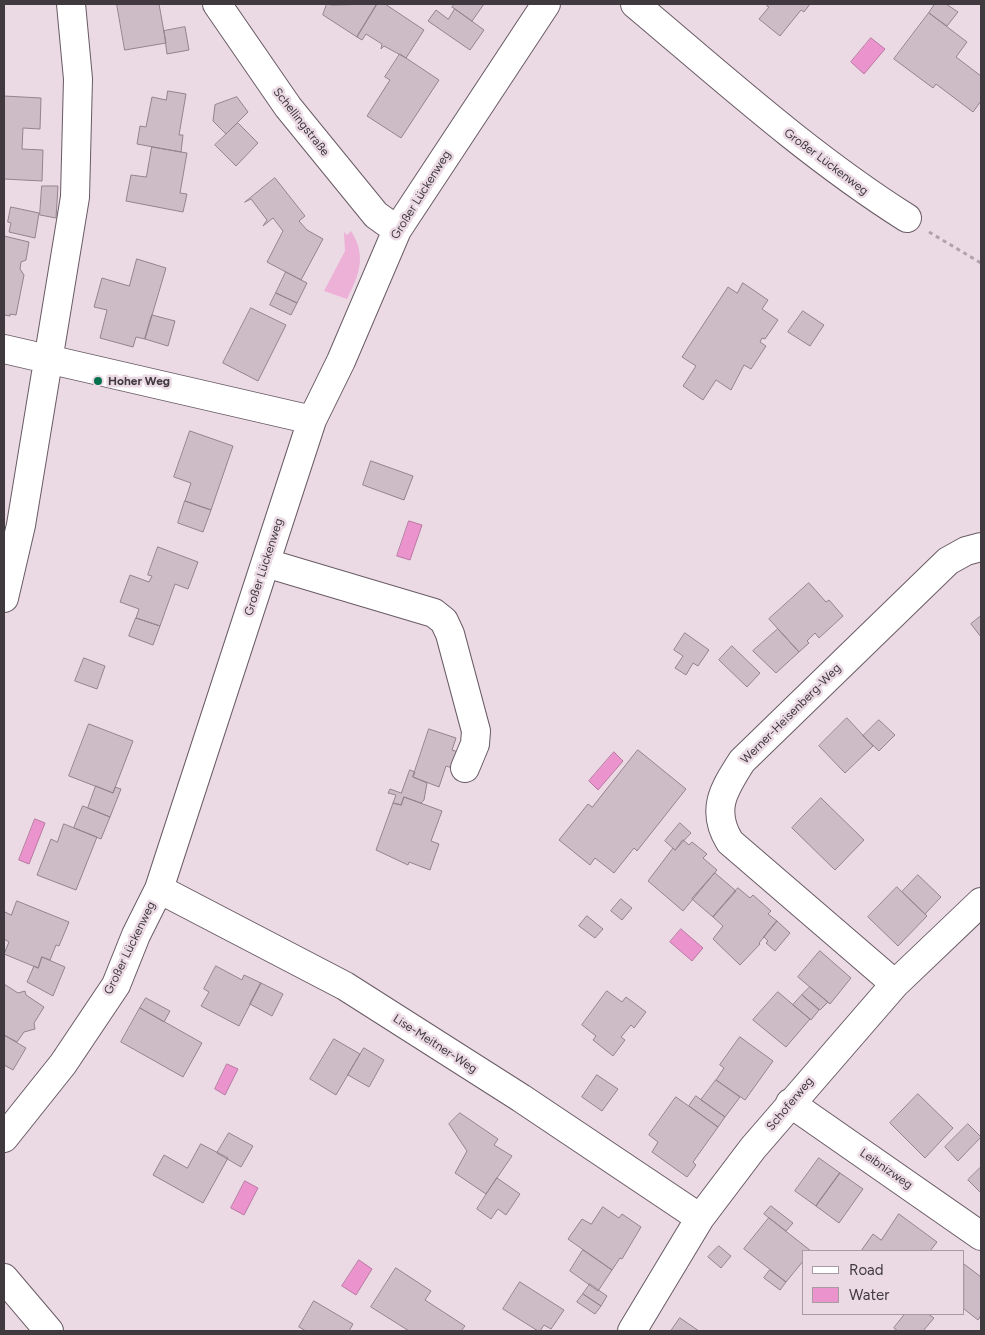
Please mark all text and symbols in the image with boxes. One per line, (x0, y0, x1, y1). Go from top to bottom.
street label: Schellingstraße (270, 85, 332, 159)
street label: Großer Lückenweg (781, 126, 871, 198)
street label: Großer Lückenweg (388, 148, 454, 242)
place label: Hoher Weg (108, 374, 170, 388)
marker: Hoher Weg (92, 375, 104, 387)
street label: Großer Lückenweg (241, 516, 287, 618)
street label: Werner-Heisenberg-Weg (738, 661, 844, 767)
street label: Großer Lückenweg (101, 899, 159, 997)
street label: Lise-Meitner-Weg (390, 1012, 480, 1076)
street label: Schoferweg (763, 1074, 817, 1134)
street label: Leibnizweg (857, 1146, 915, 1192)
legend (802, 1250, 965, 1315)
text: Road (849, 1261, 884, 1279)
text: Water (849, 1286, 889, 1304)

